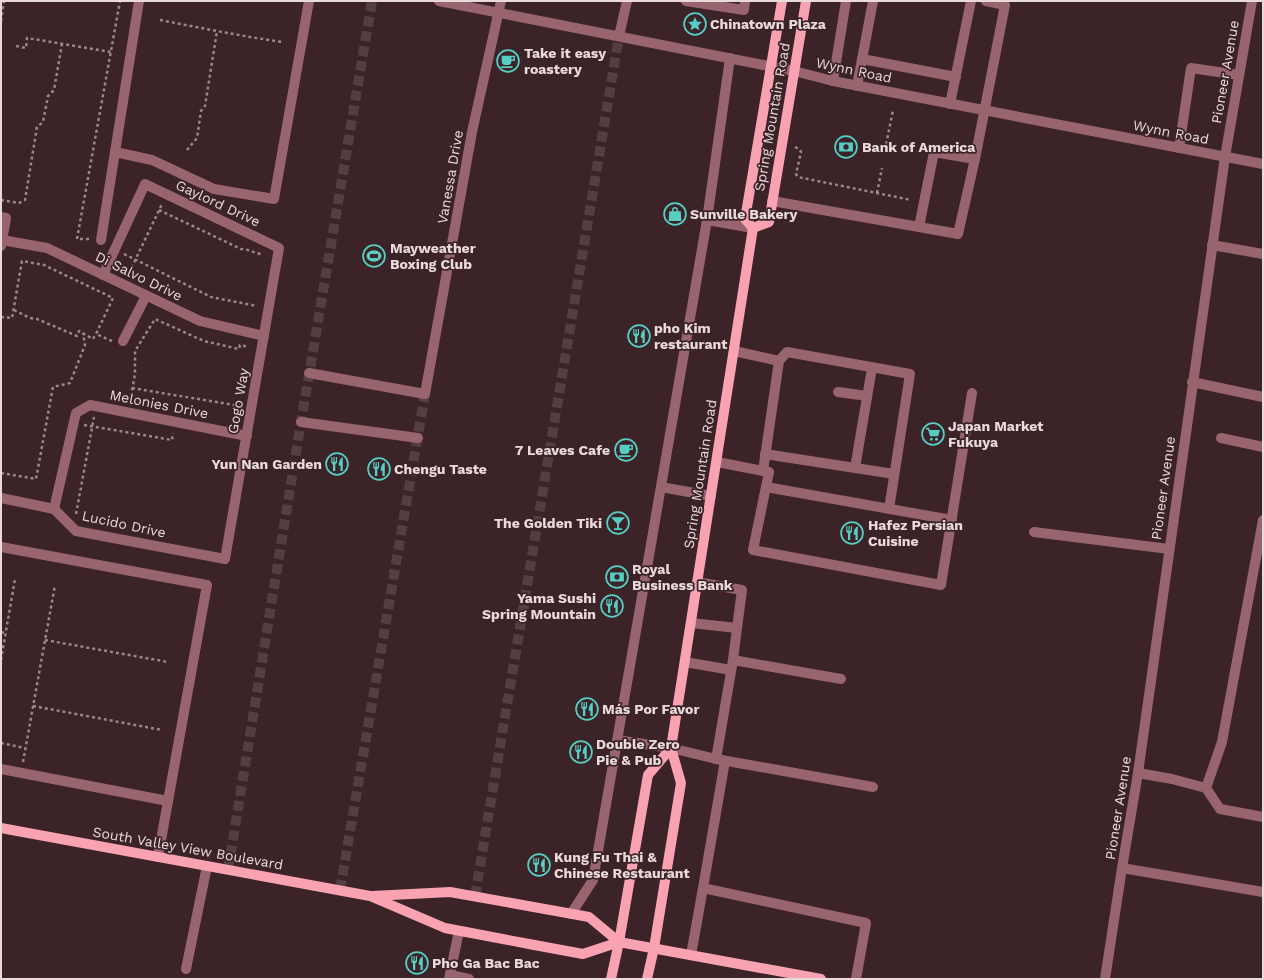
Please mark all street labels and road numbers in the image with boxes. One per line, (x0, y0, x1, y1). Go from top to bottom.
street label: Pioneer Avenue (1208, 19, 1242, 125)
street label: Spring Mountain Road (751, 41, 793, 193)
street label: Wynn Road (815, 54, 893, 86)
street label: Wynn Road (1132, 117, 1210, 147)
street label: Vanessa Drive (434, 129, 466, 225)
street label: Gaylord Drive (173, 176, 263, 230)
street label: Di Salvo Drive (93, 248, 185, 304)
street label: Gogo Way (224, 366, 252, 435)
street label: Melonies Drive (108, 387, 210, 421)
street label: Spring Mountain Road (680, 398, 720, 550)
street label: Pioneer Avenue (1148, 435, 1178, 541)
street label: Lucido Drive (81, 507, 167, 541)
street label: Pioneer Avenue (1102, 755, 1134, 861)
street label: South Valley View Boulevard (92, 823, 284, 873)

